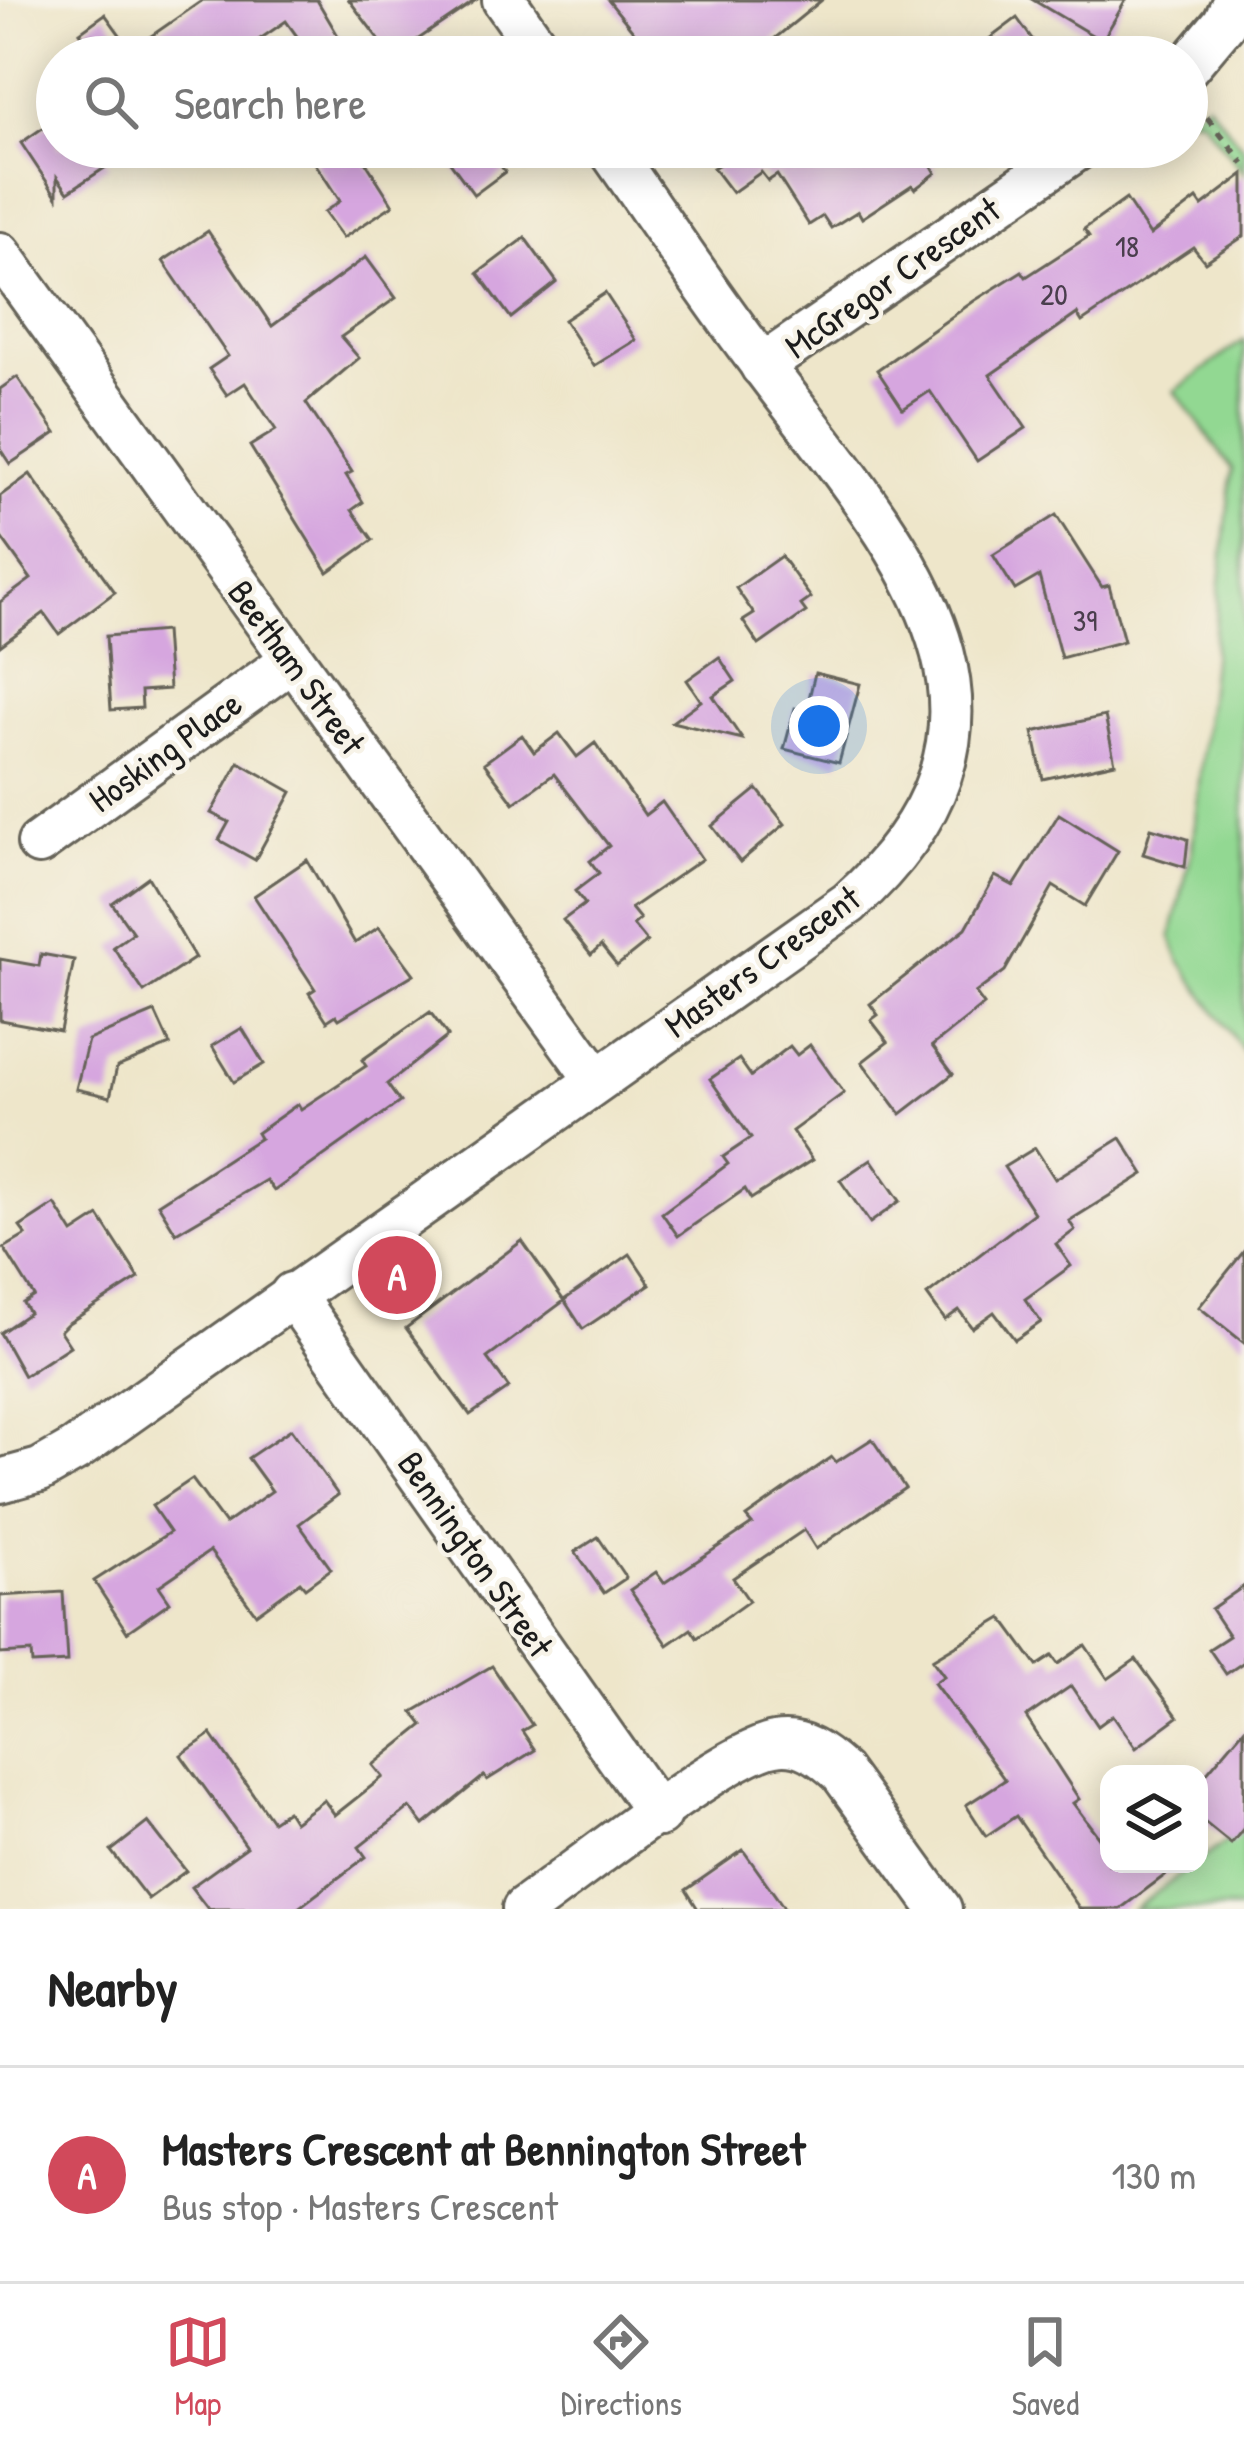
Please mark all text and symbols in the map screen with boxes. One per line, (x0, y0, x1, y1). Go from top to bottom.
search box (36, 36, 1208, 168)
icon: search (78, 69, 144, 135)
text: Search here (174, 72, 366, 133)
street label: McGregor Crescent (774, 184, 1010, 369)
house number: 18 (1115, 226, 1139, 266)
house number: 20 (1040, 274, 1068, 314)
street label: Beetham Street (217, 569, 378, 765)
house number: 39 (1073, 600, 1097, 640)
street label: Hosking Place (78, 678, 251, 823)
your location (789, 696, 849, 756)
street label: Masters Crescent (654, 873, 870, 1048)
pin: A (358, 1230, 436, 1320)
street label: Bennington Street (387, 1441, 566, 1667)
map controls (1100, 1765, 1208, 1873)
button: layers (1100, 1765, 1208, 1873)
text: Nearby (48, 1953, 178, 2022)
text: Masters Crescent at Bennington Street (162, 2118, 805, 2179)
text: A (77, 2148, 97, 2201)
text: 130 m (1111, 2148, 1196, 2201)
text: Bus stop · Masters Crescent (162, 2179, 558, 2232)
tab: Map (165, 2309, 231, 2425)
tab: Directions (561, 2309, 682, 2425)
tab: Saved (1012, 2309, 1079, 2425)

